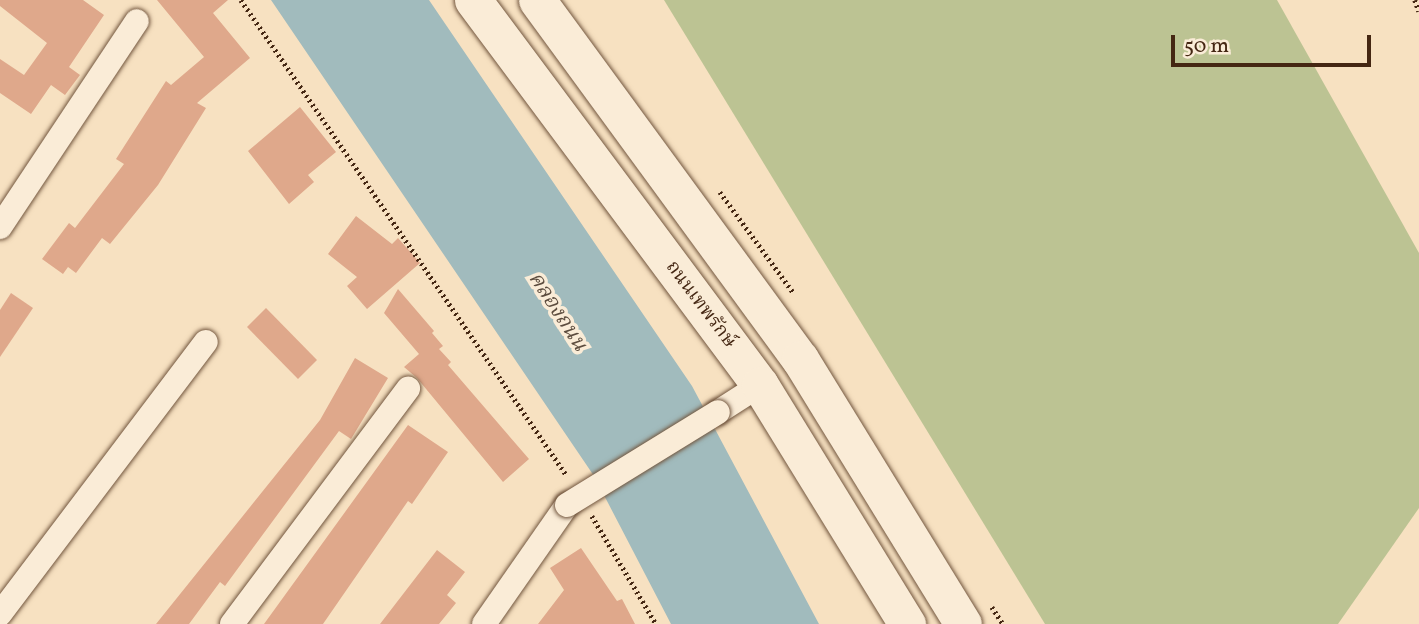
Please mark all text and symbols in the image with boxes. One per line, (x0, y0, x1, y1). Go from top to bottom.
scale bar (1174, 21, 1374, 65)
text: 50 m (1184, 32, 1229, 61)
street label: ถนนเทพรักษ์ (660, 257, 740, 353)
water label: คลองถนน (522, 268, 592, 356)

